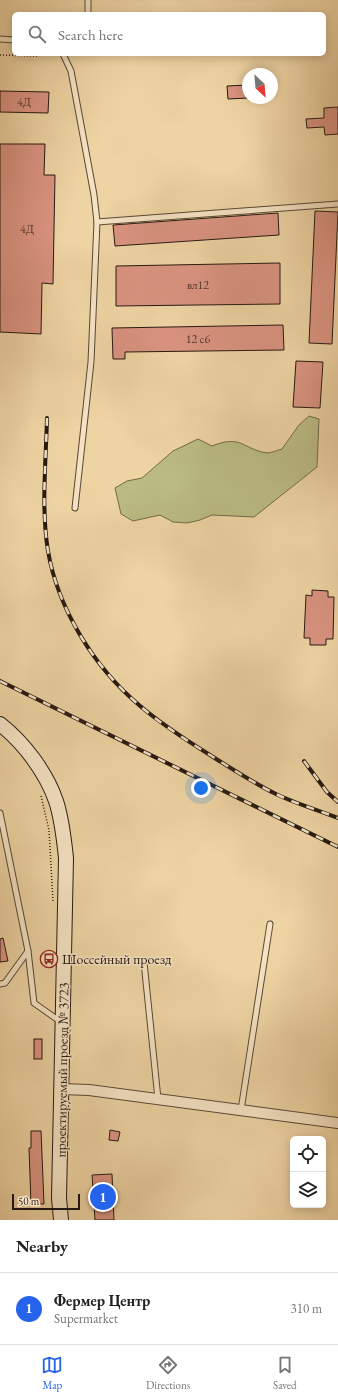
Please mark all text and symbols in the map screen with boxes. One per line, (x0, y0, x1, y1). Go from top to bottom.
search box (12, 12, 326, 56)
icon: search (26, 23, 48, 45)
text: Search here (58, 25, 123, 44)
north arrow (242, 68, 278, 104)
house number: 4Д (17, 94, 31, 110)
house number: 4Д (20, 221, 34, 237)
house number: вл12 (187, 277, 209, 293)
house number: 12 с6 (186, 331, 211, 347)
your location (191, 778, 211, 798)
bus stop icon: Шоссейный проезд (39, 949, 59, 969)
place label: Шоссейный проезд (62, 950, 172, 968)
street label: проектируемый проезд № 3723 (51, 982, 73, 1158)
map controls (290, 1136, 326, 1208)
button: locate (290, 1136, 326, 1172)
button: layers (290, 1172, 326, 1208)
pin: 1 (90, 1182, 116, 1212)
scale bar (12, 1192, 80, 1211)
text: 50 m (18, 1194, 39, 1208)
text: Nearby (16, 1235, 68, 1257)
text: Фермер Центр (54, 1291, 150, 1310)
text: 1 (26, 1300, 32, 1317)
text: 310 m (291, 1300, 322, 1317)
text: Supermarket (54, 1310, 118, 1327)
tab: Map (41, 1354, 63, 1392)
tab: Directions (146, 1354, 190, 1392)
tab: Saved (273, 1354, 297, 1392)

